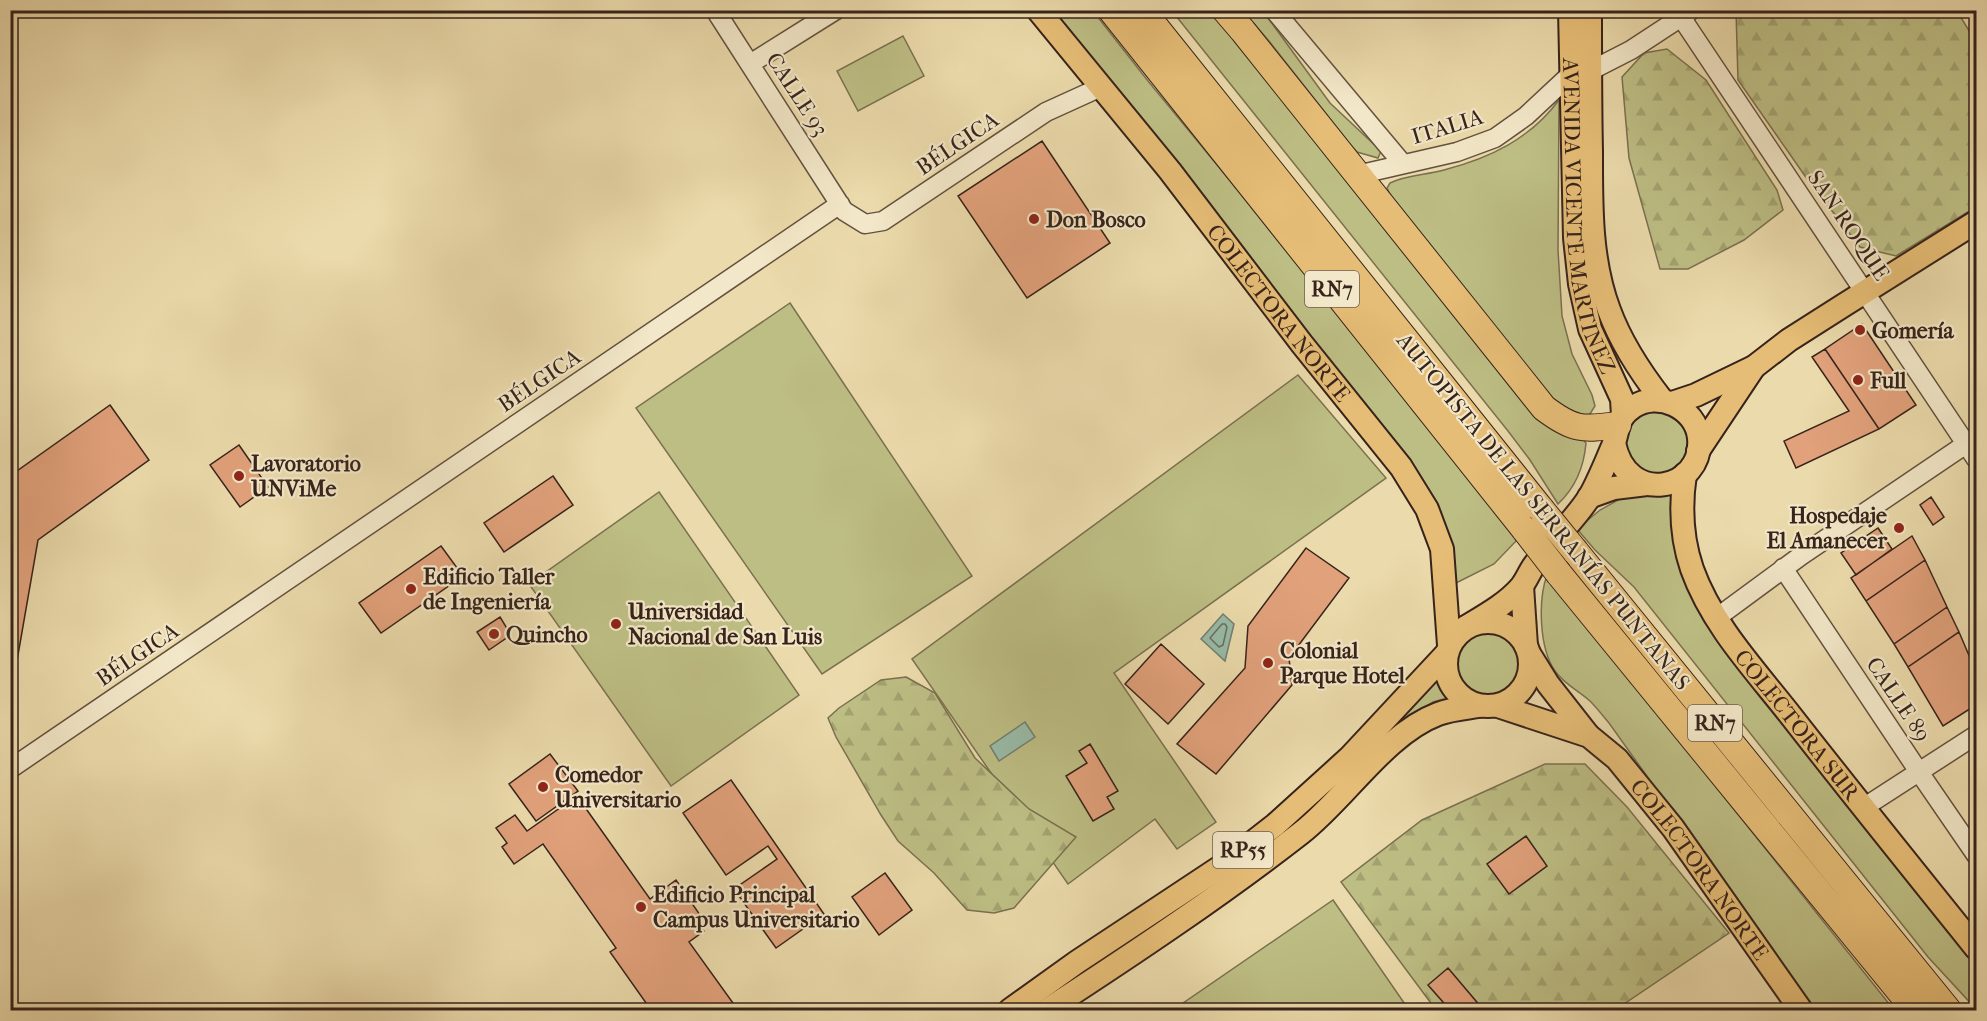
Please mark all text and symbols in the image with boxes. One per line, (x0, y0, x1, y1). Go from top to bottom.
street label: CALLE 93 (761, 48, 834, 141)
street label: AVENIDA VICENTE MARTINEZ (1557, 57, 1621, 378)
street label: ITALIA (1408, 104, 1487, 150)
street label: BÉLGICA (911, 106, 1004, 181)
street label: SAN ROQUE (1802, 166, 1894, 285)
place label: Don Bosco (1046, 207, 1146, 233)
marker: Don Bosco (1027, 212, 1041, 226)
street label: COLECTORA NORTE (1201, 219, 1355, 407)
road number: RN7 (1305, 271, 1359, 307)
place label: Gomería (1872, 318, 1955, 344)
marker: Gomería (1853, 323, 1867, 337)
street label: AUTOPISTA DE LAS SERRANÍAS PUNTANAS (1390, 327, 1696, 695)
street label: BÉLGICA (493, 343, 586, 418)
place label: Full (1869, 368, 1907, 394)
marker: Full (1851, 373, 1865, 387)
place label: Lavoratorio UNViMe (250, 451, 361, 502)
marker: Lavoratorio UNViMe (232, 469, 246, 483)
place label: Hospedaje El Amanecer (1767, 503, 1888, 554)
marker: Hospedaje El Amanecer (1892, 521, 1906, 535)
place label: Edificio Taller de Ingeniería (423, 564, 555, 615)
marker: Edificio Taller de Ingeniería (404, 582, 418, 596)
place label: Universidad Nacional de San Luis (627, 599, 822, 650)
street label: BÉLGICA (91, 617, 184, 692)
marker: Universidad Nacional de San Luis (609, 617, 623, 631)
place label: Quincho (506, 622, 588, 648)
marker: Quincho (487, 627, 501, 641)
place label: Colonial Parque Hotel (1280, 638, 1406, 689)
street label: COLECTORA SUR (1729, 645, 1865, 807)
street label: CALLE 89 (1860, 652, 1936, 747)
marker: Colonial Parque Hotel (1261, 656, 1275, 670)
road number: RN7 (1688, 705, 1742, 741)
place label: Comedor Universitario (554, 762, 681, 813)
street label: COLECTORA NORTE (1624, 774, 1774, 965)
marker: Comedor Universitario (536, 780, 550, 794)
road number: RP55 (1213, 832, 1273, 868)
place label: Edificio Principal Campus Universitario (653, 882, 860, 933)
marker: Edificio Principal Campus Universitario (634, 900, 648, 914)

